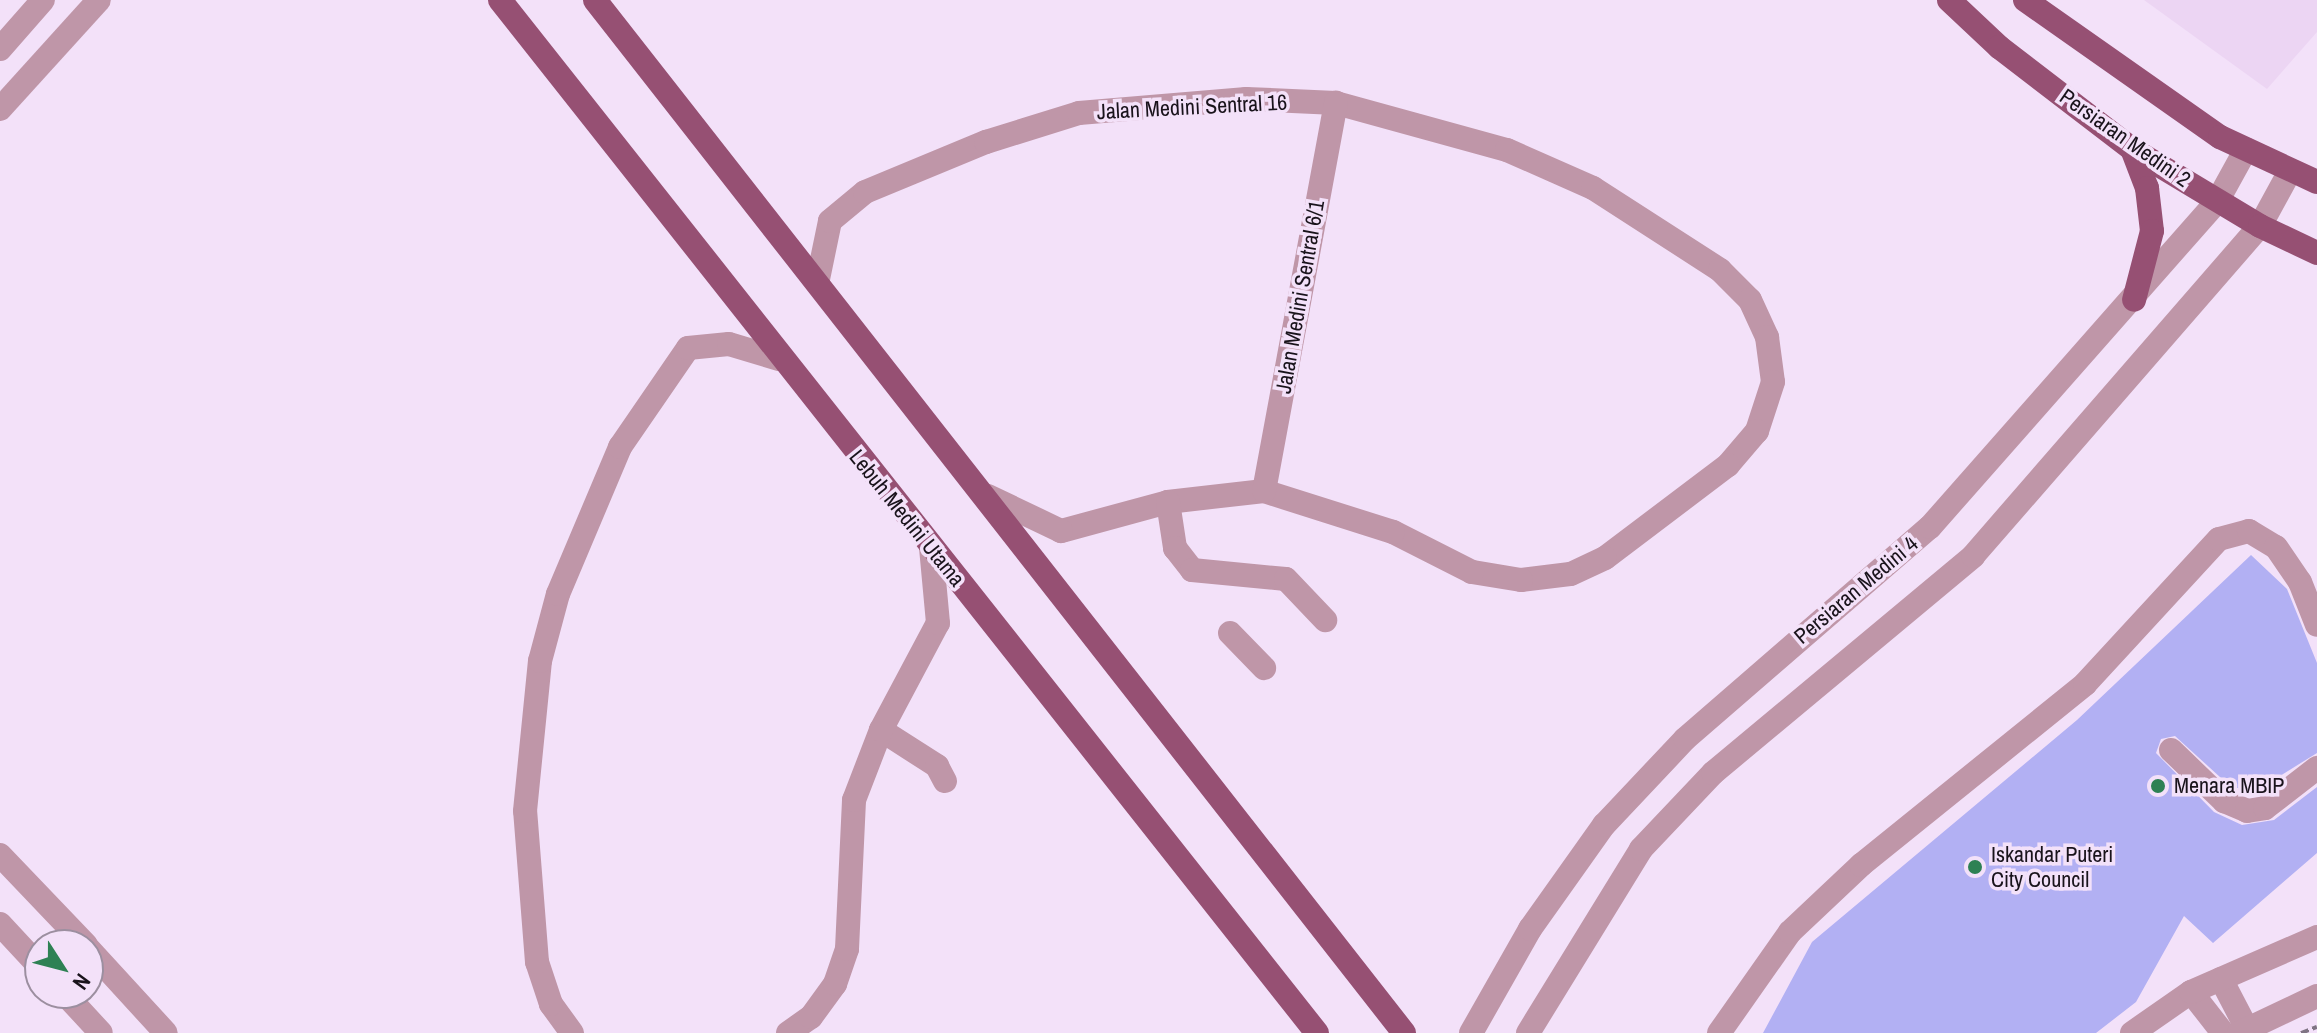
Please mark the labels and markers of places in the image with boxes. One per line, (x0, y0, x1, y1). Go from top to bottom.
place label: Menara MBIP (2174, 773, 2284, 799)
marker: Menara MBIP (2149, 777, 2167, 795)
place label: Iskandar Puteri City Council (1991, 841, 2113, 892)
marker: Iskandar Puteri City Council (1966, 858, 1984, 876)

